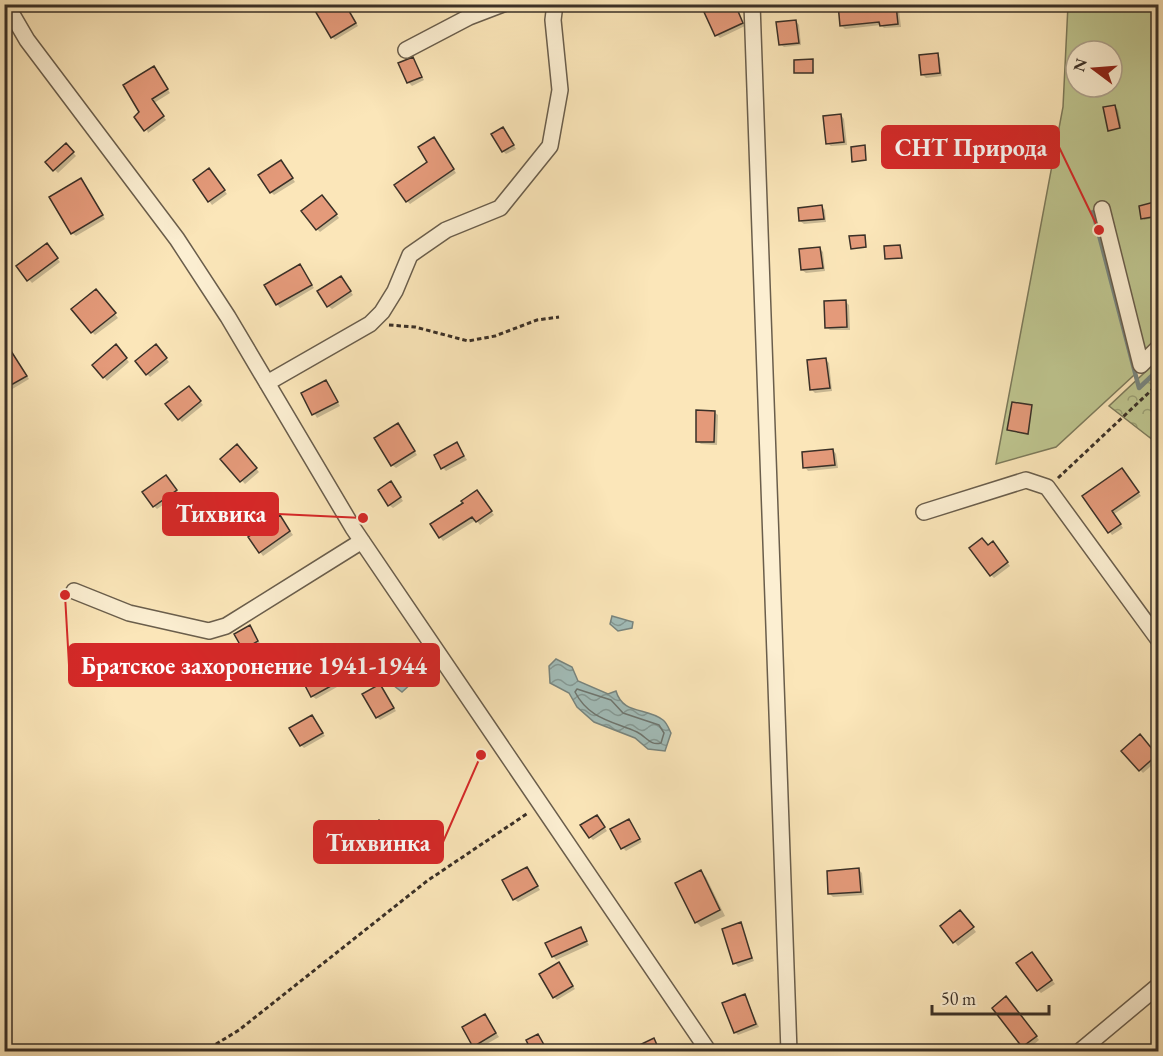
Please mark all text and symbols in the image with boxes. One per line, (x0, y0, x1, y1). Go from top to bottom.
north arrow (1064, 39, 1124, 99)
text: N (1068, 56, 1092, 74)
callout: СНТ Природа (882, 126, 1059, 168)
text: СНТ Природа (895, 132, 1048, 163)
callout: Тихвика (163, 493, 278, 535)
text: Тихвика (176, 498, 267, 529)
callout: Братское захоронение 1941-1944 (69, 644, 439, 686)
text: Братское захоронение 1941-1944 (81, 650, 427, 681)
callout: Тихвинка (314, 821, 443, 863)
text: Тихвинка (326, 827, 431, 858)
scale bar (932, 978, 1049, 1016)
text: 50 m (941, 987, 976, 1010)

